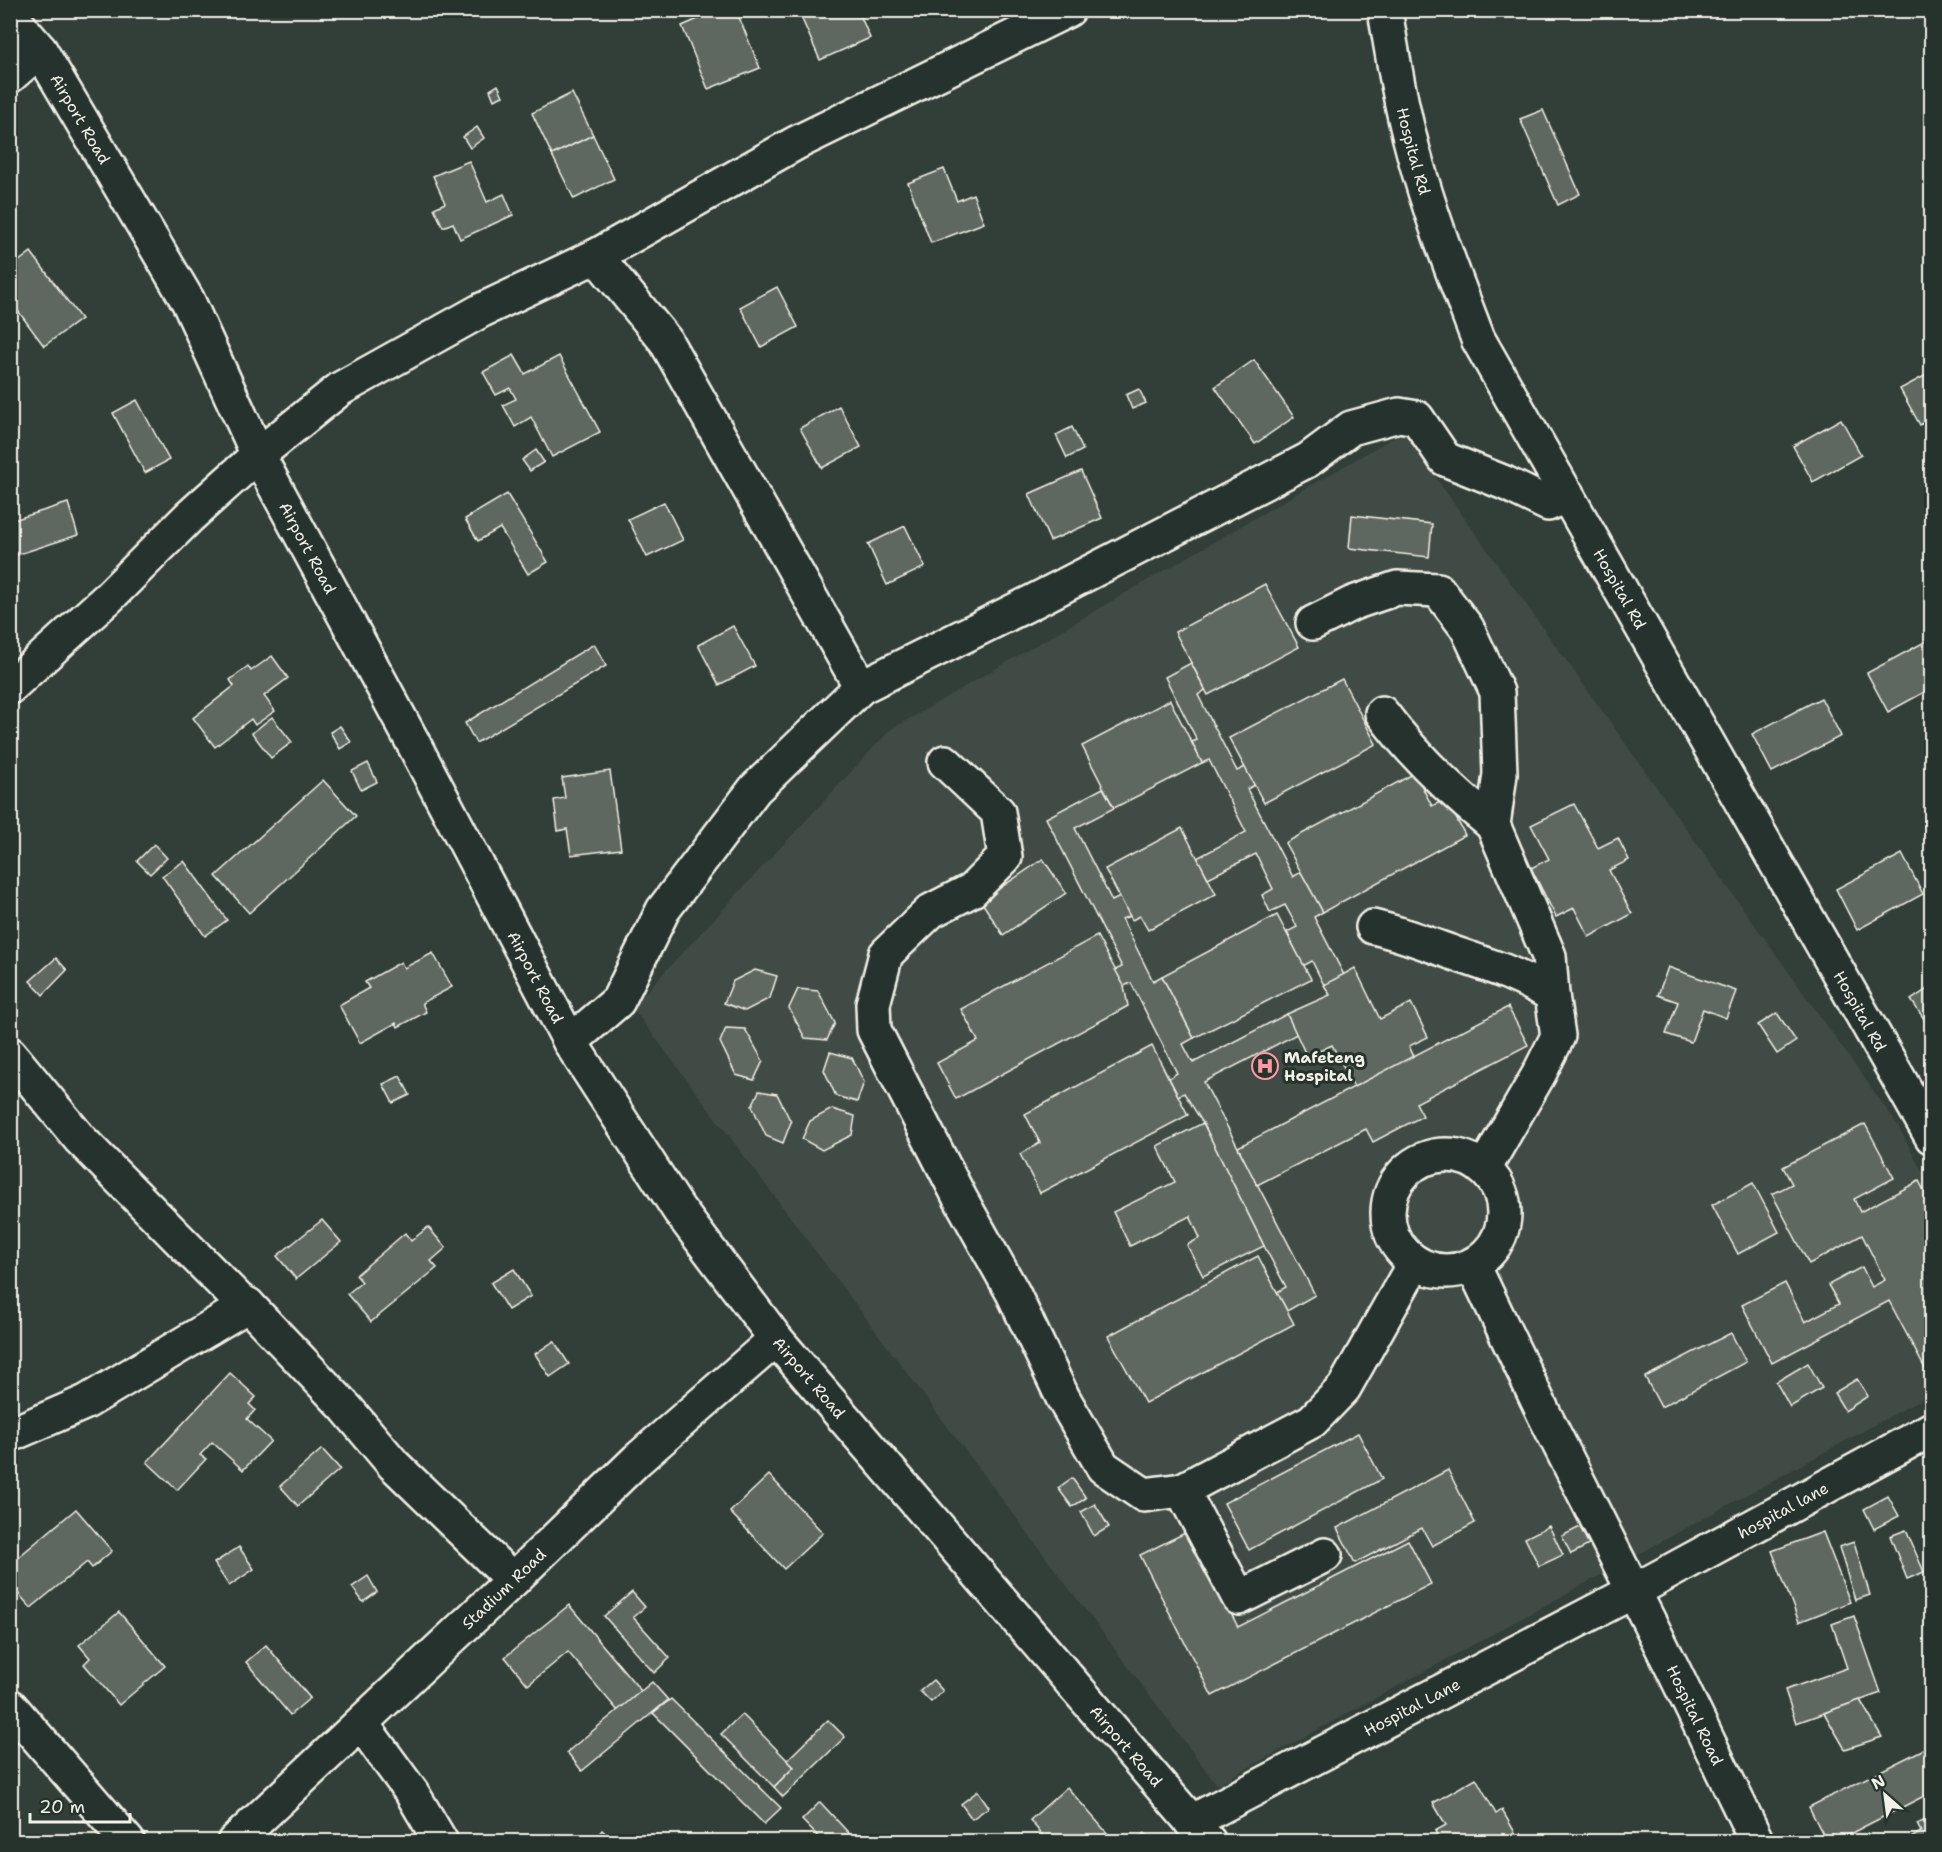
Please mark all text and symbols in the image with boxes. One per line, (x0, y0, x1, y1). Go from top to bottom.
street label: Airport Road (45, 70, 115, 168)
street label: Hospital Rd (1392, 105, 1435, 197)
street label: Airport Road (274, 498, 341, 598)
street label: Hospital Rd (1588, 545, 1651, 633)
street label: Airport Road (503, 927, 568, 1027)
street label: Hospital Rd (1829, 967, 1891, 1055)
place label: Mafeteng Hospital (1284, 1047, 1365, 1086)
hospital icon: Mafeteng Hospital (1250, 1051, 1280, 1081)
street label: Airport Road (768, 1333, 850, 1423)
street label: hospital lane (1734, 1477, 1832, 1544)
street label: Stadium Road (457, 1544, 550, 1634)
street label: Hospital Road (1662, 1662, 1728, 1769)
street label: Hospital Lane (1360, 1673, 1464, 1741)
street label: Airport Road (1085, 1701, 1167, 1791)
north arrow (1855, 1765, 1915, 1825)
text: N (1868, 1770, 1889, 1794)
scale bar (30, 1786, 130, 1824)
text: 20 m (39, 1795, 85, 1819)

